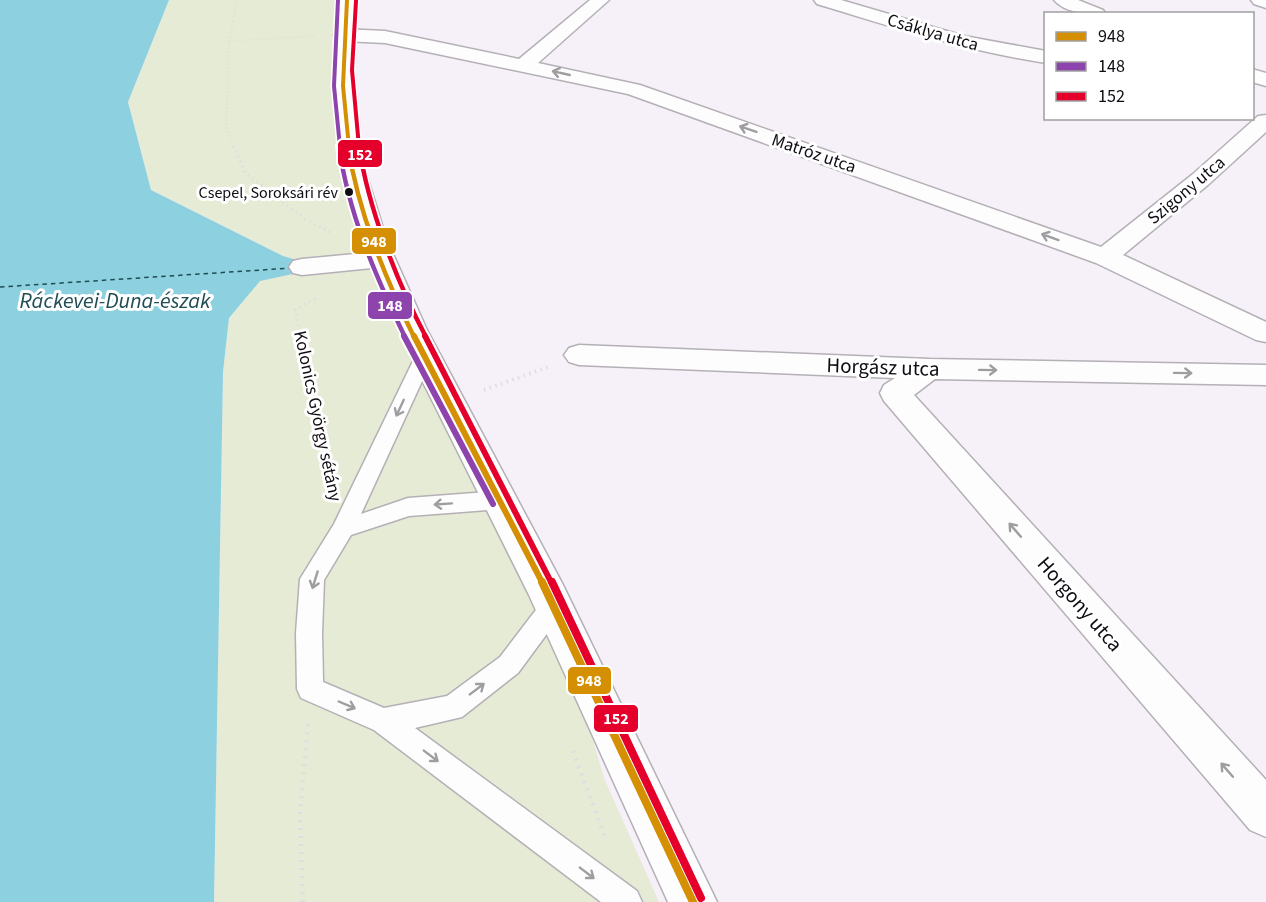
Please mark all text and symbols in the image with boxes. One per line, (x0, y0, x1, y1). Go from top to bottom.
street label: Csáklya utca (884, 8, 981, 57)
legend (1044, 12, 1254, 120)
text: 948 (1098, 24, 1125, 49)
text: 148 (1098, 54, 1125, 79)
one-way arrow (552, 67, 572, 78)
text: 152 (1098, 84, 1125, 109)
one-way arrow (739, 123, 758, 134)
street label: Matróz utca (768, 127, 859, 180)
line badge: 152 (337, 139, 383, 168)
text: 152 (347, 144, 373, 166)
street label: Szigony utca (1142, 150, 1231, 230)
place label: Csepel, Soroksári rév (199, 182, 339, 204)
marker: Csepel, Soroksári rév (343, 186, 355, 198)
line badge: 948 (351, 227, 397, 255)
text: 948 (361, 231, 387, 253)
one-way arrow (1041, 231, 1060, 242)
water label: Ráckevei-Duna-észak (20, 285, 211, 317)
line badge: 148 (367, 291, 413, 320)
text: 148 (377, 295, 403, 317)
street label: Kolonics György sétány (287, 328, 348, 504)
street label: Horgász utca (826, 350, 940, 384)
one-way arrow (977, 364, 997, 376)
one-way arrow (1172, 367, 1192, 379)
one-way arrow (394, 399, 406, 417)
one-way arrow (434, 499, 453, 510)
one-way arrow (1008, 522, 1022, 537)
street label: Horgony utca (1030, 550, 1130, 658)
one-way arrow (309, 570, 320, 589)
line badge: 948 (567, 666, 612, 695)
text: 948 (576, 670, 602, 692)
one-way arrow (469, 683, 485, 695)
one-way arrow (338, 700, 356, 711)
line badge: 152 (593, 704, 639, 733)
text: 152 (603, 708, 629, 730)
one-way arrow (423, 749, 439, 762)
one-way arrow (1220, 763, 1234, 778)
one-way arrow (579, 867, 595, 879)

